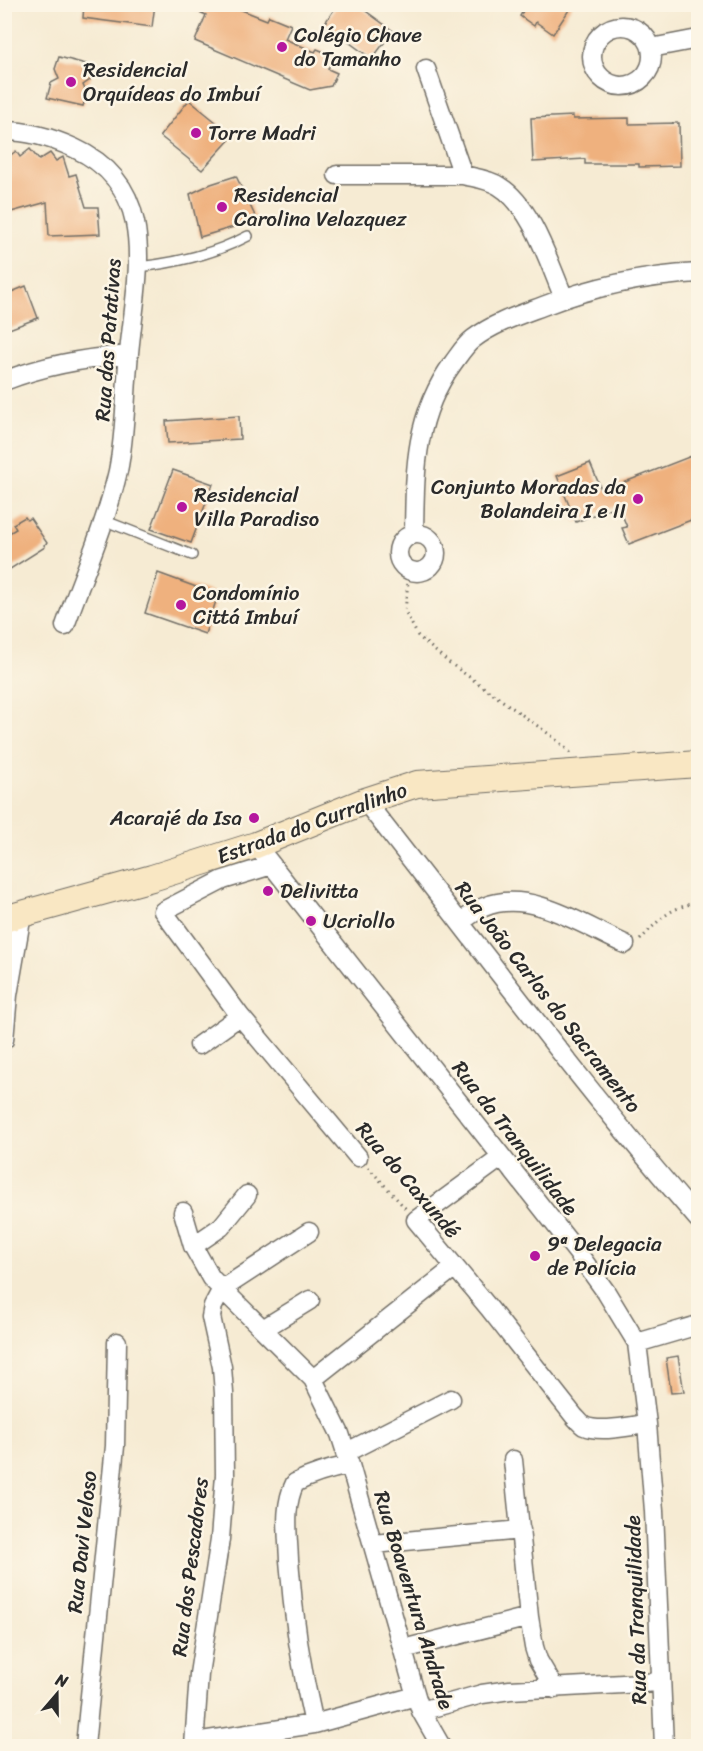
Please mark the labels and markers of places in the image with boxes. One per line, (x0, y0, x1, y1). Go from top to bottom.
place label: Colégio Chave do Tamanho (294, 16, 422, 78)
marker: Colégio Chave do Tamanho (275, 40, 289, 54)
place label: Residencial Orquídeas do Imbuí (83, 51, 262, 113)
marker: Residencial Orquídeas do Imbuí (64, 75, 78, 89)
place label: Torre Madri (208, 114, 317, 152)
marker: Torre Madri (189, 126, 203, 140)
place label: Residencial Carolina Velazquez (234, 176, 407, 238)
marker: Residencial Carolina Velazquez (215, 200, 229, 214)
place label: Conjunto Moradas da Bolandeira I e II (431, 468, 627, 530)
place label: Residencial Villa Paradiso (194, 476, 319, 538)
marker: Conjunto Moradas da Bolandeira I e II (631, 492, 645, 506)
marker: Residencial Villa Paradiso (175, 500, 189, 514)
place label: Condomínio Cittá Imbuí (193, 574, 300, 636)
marker: Condomínio Cittá Imbuí (174, 598, 188, 612)
place label: Acarajé da Isa (109, 799, 242, 837)
marker: Acarajé da Isa (247, 811, 261, 825)
place label: Delivitta (280, 872, 359, 910)
marker: Delivitta (261, 884, 275, 898)
place label: Ucriollo (323, 902, 395, 940)
marker: Ucriollo (304, 914, 318, 928)
place label: 9ª Delegacia de Polícia (547, 1225, 662, 1287)
marker: 9ª Delegacia de Polícia (528, 1249, 542, 1263)

